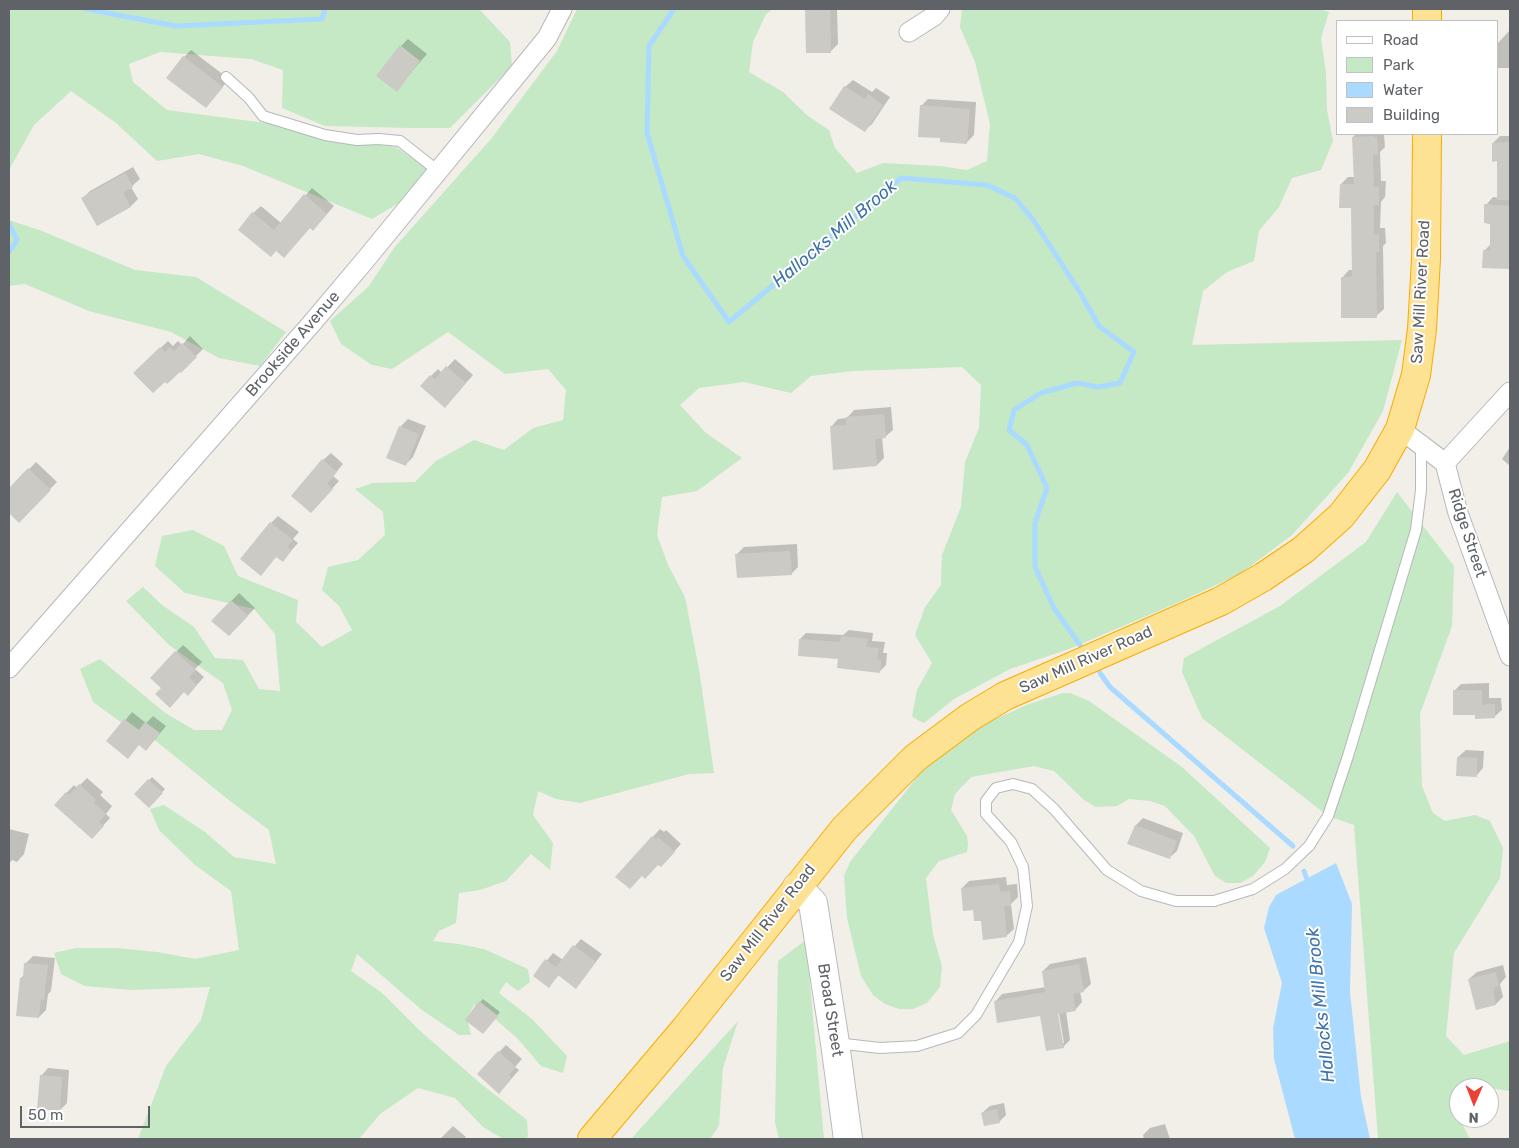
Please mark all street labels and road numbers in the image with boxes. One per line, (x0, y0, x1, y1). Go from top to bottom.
street label: Saw Mill River Road (1408, 220, 1434, 364)
street label: Brookside Avenue (242, 287, 344, 401)
street label: Ridge Street (1444, 486, 1490, 580)
street label: Saw Mill River Road (1017, 622, 1155, 698)
street label: Saw Mill River Road (716, 861, 820, 985)
street label: Broad Street (813, 962, 847, 1058)

